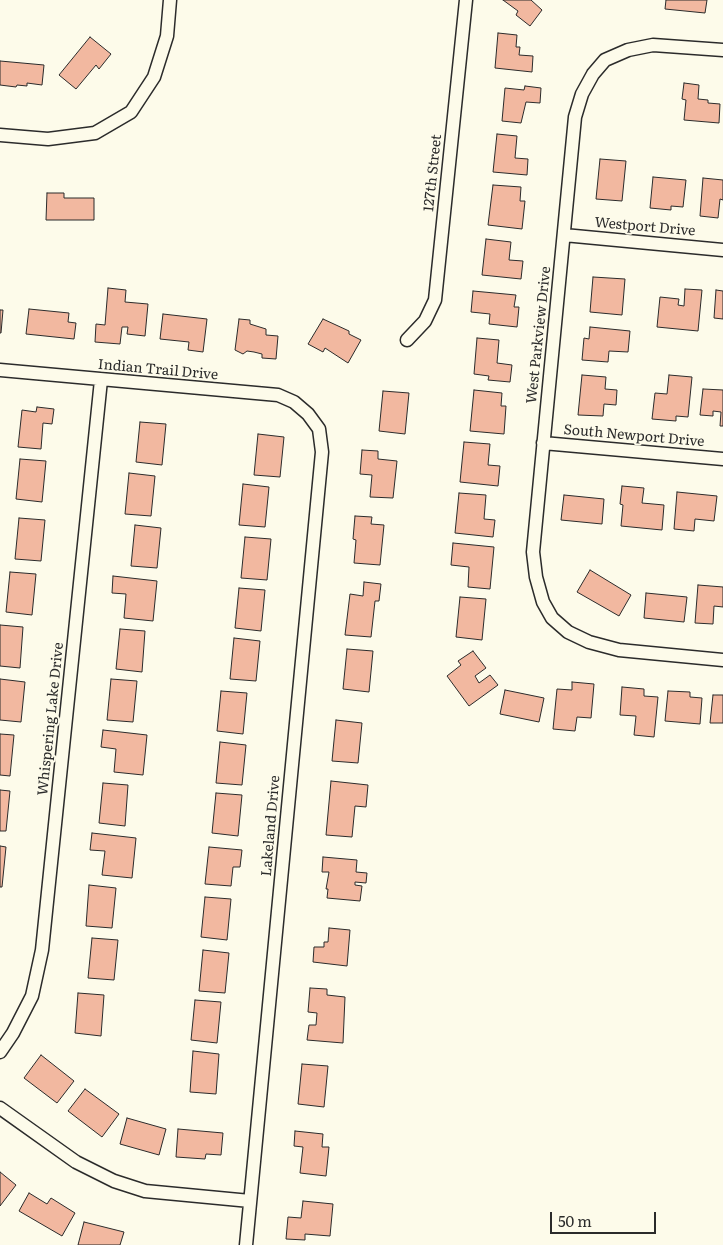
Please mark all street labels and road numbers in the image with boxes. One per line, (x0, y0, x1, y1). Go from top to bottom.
street label: 127th Street (421, 134, 445, 212)
street label: Westport Drive (594, 214, 696, 240)
street label: West Parkview Drive (523, 265, 555, 405)
street label: Indian Trail Drive (97, 356, 219, 384)
street label: South Newport Drive (563, 421, 705, 451)
street label: Whispering Lake Drive (35, 641, 67, 797)
street label: Lakeland Drive (258, 775, 284, 877)

